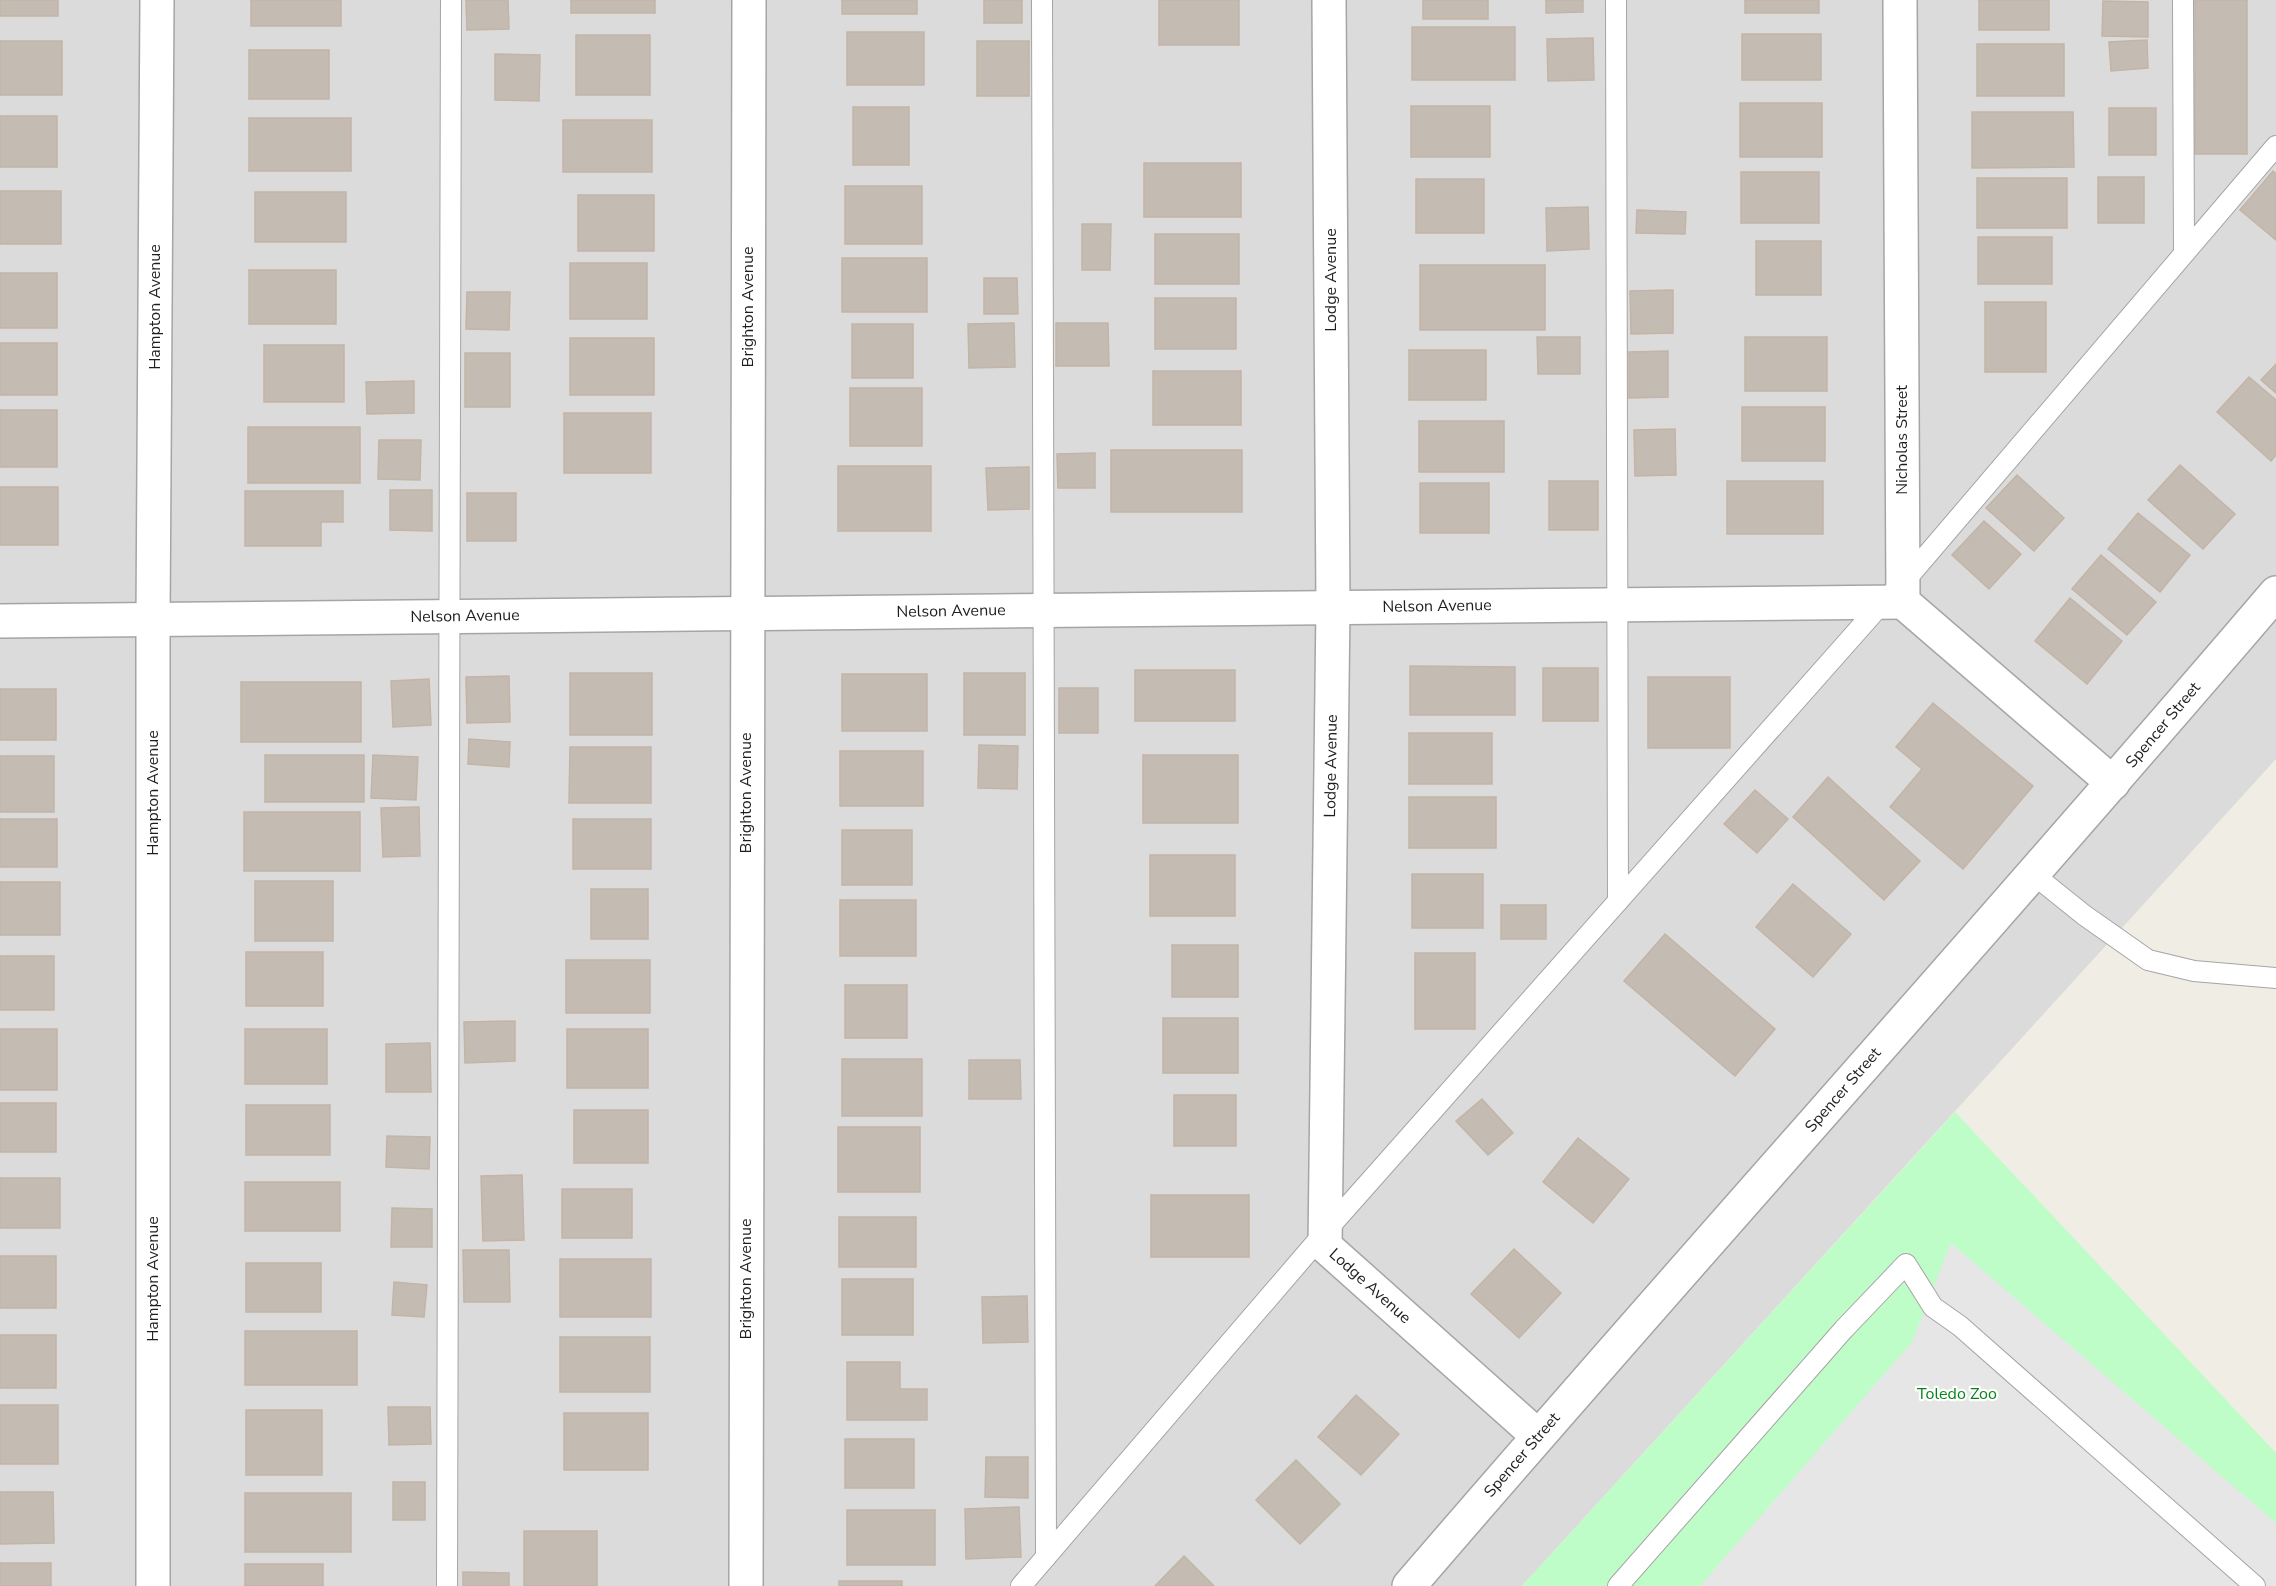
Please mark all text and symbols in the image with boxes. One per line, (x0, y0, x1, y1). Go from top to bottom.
street label: Lodge Avenue (1320, 228, 1342, 332)
street label: Hampton Avenue (144, 244, 166, 370)
street label: Brighton Avenue (737, 247, 759, 367)
street label: Nicholas Street (1891, 385, 1913, 495)
street label: Nelson Avenue (1382, 594, 1492, 618)
street label: Nelson Avenue (896, 599, 1006, 623)
street label: Nelson Avenue (410, 604, 520, 628)
street label: Spencer Street (2120, 677, 2206, 773)
street label: Lodge Avenue (1319, 714, 1343, 818)
street label: Hampton Avenue (142, 730, 164, 856)
street label: Brighton Avenue (735, 733, 757, 853)
street label: Spencer Street (1800, 1042, 1886, 1137)
street label: Hampton Avenue (142, 1216, 164, 1342)
street label: Brighton Avenue (735, 1219, 757, 1339)
street label: Lodge Avenue (1324, 1243, 1416, 1329)
park label: Toledo Zoo (1917, 1383, 1997, 1405)
street label: Spencer Street (1479, 1407, 1565, 1502)

